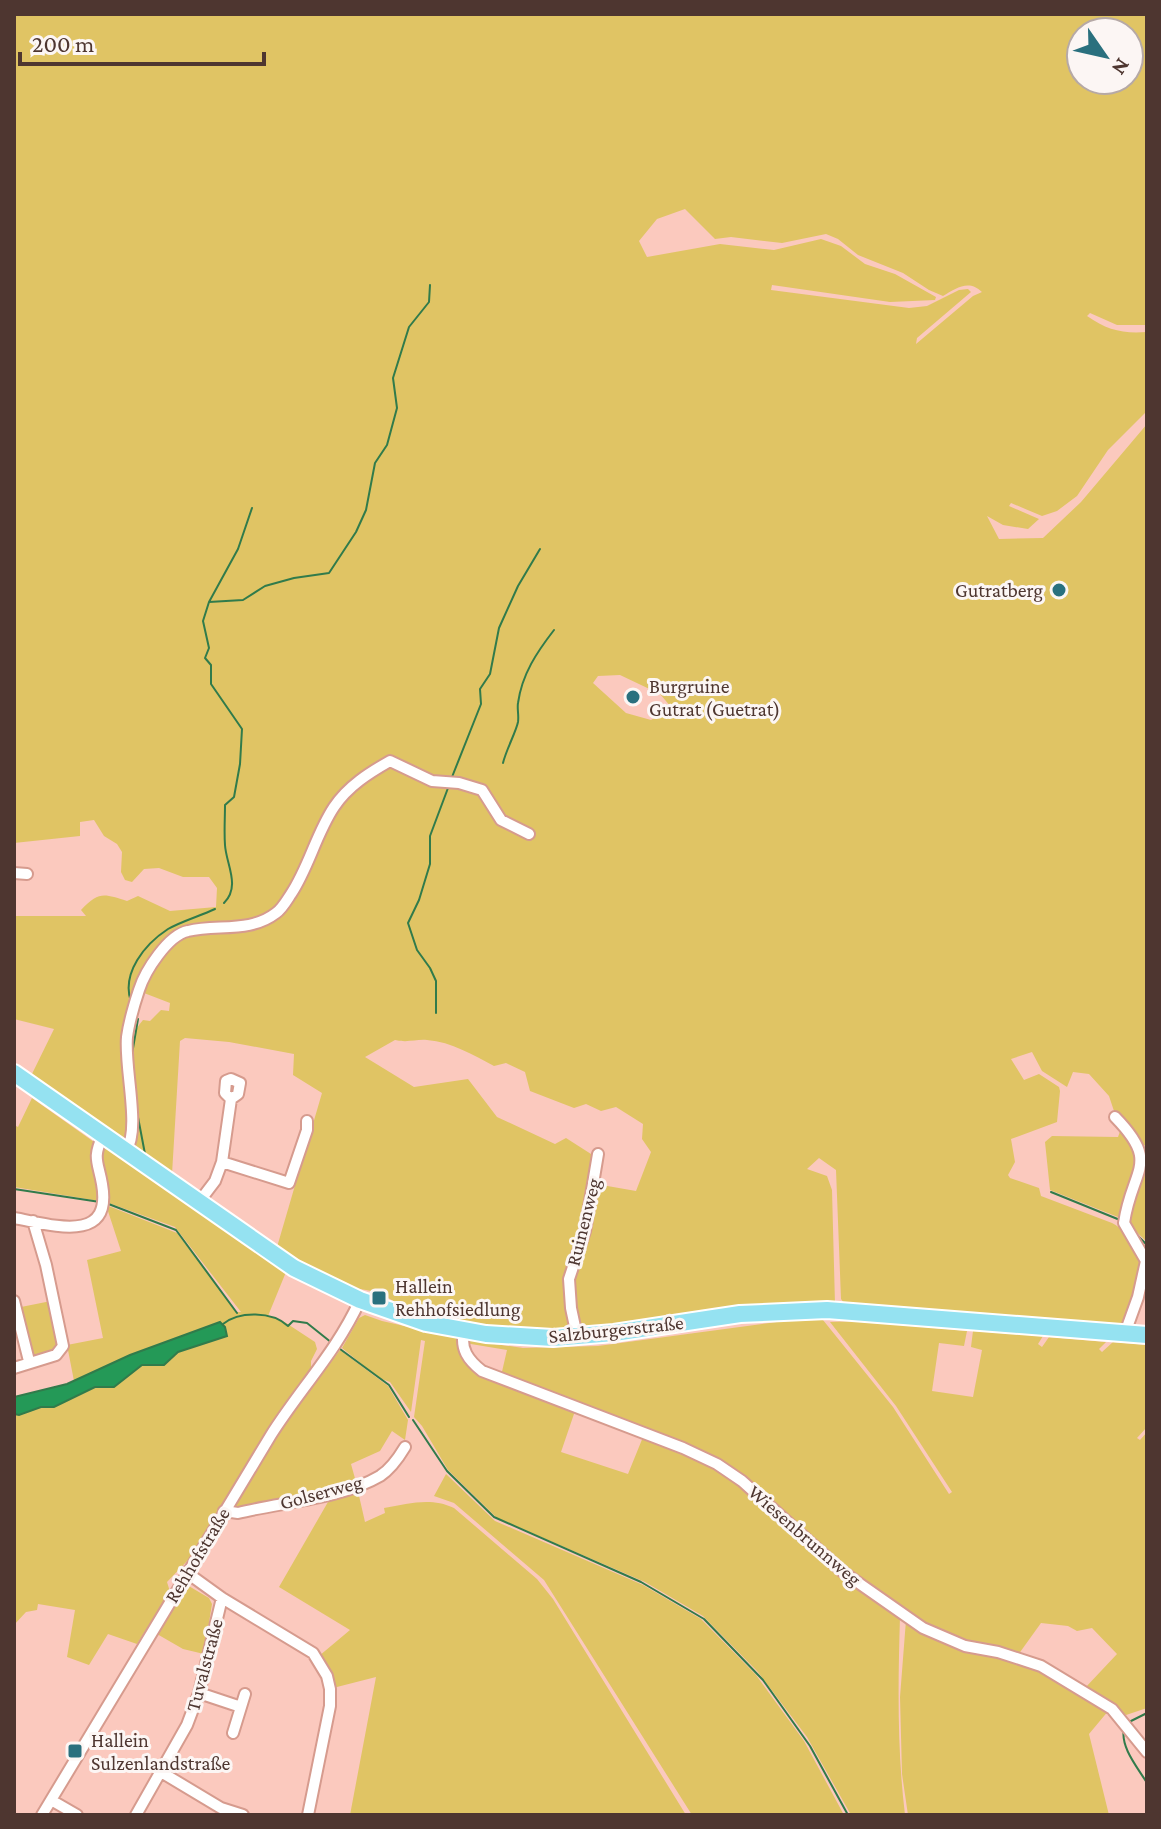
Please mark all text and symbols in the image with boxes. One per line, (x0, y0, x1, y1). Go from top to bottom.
scale bar (20, 16, 264, 66)
north arrow (1065, 16, 1145, 96)
text: 200 m (32, 30, 94, 57)
text: N (1107, 54, 1136, 80)
place label: Gutratberg (955, 579, 1043, 602)
marker: Gutratberg (1050, 581, 1068, 599)
place label: Burgruine Gutrat (Guetrat) (649, 675, 780, 721)
marker: Burgruine Gutrat (Guetrat) (624, 688, 642, 706)
street label: Ruinenweg (561, 1175, 606, 1269)
place label: Hallein Rehhofsiedlung (395, 1275, 521, 1321)
marker: Hallein Rehhofsiedlung (370, 1289, 388, 1307)
street label: Salzburgerstraße (547, 1311, 685, 1348)
street label: Golserweg (277, 1470, 365, 1515)
street label: Wiesenbrunnweg (744, 1480, 866, 1591)
street label: Rehhofstraße (160, 1503, 234, 1607)
street label: Tuvalstraße (181, 1616, 227, 1714)
place label: Hallein Sulzenlandstraße (91, 1729, 231, 1774)
marker: Hallein Sulzenlandstraße (66, 1742, 84, 1760)

